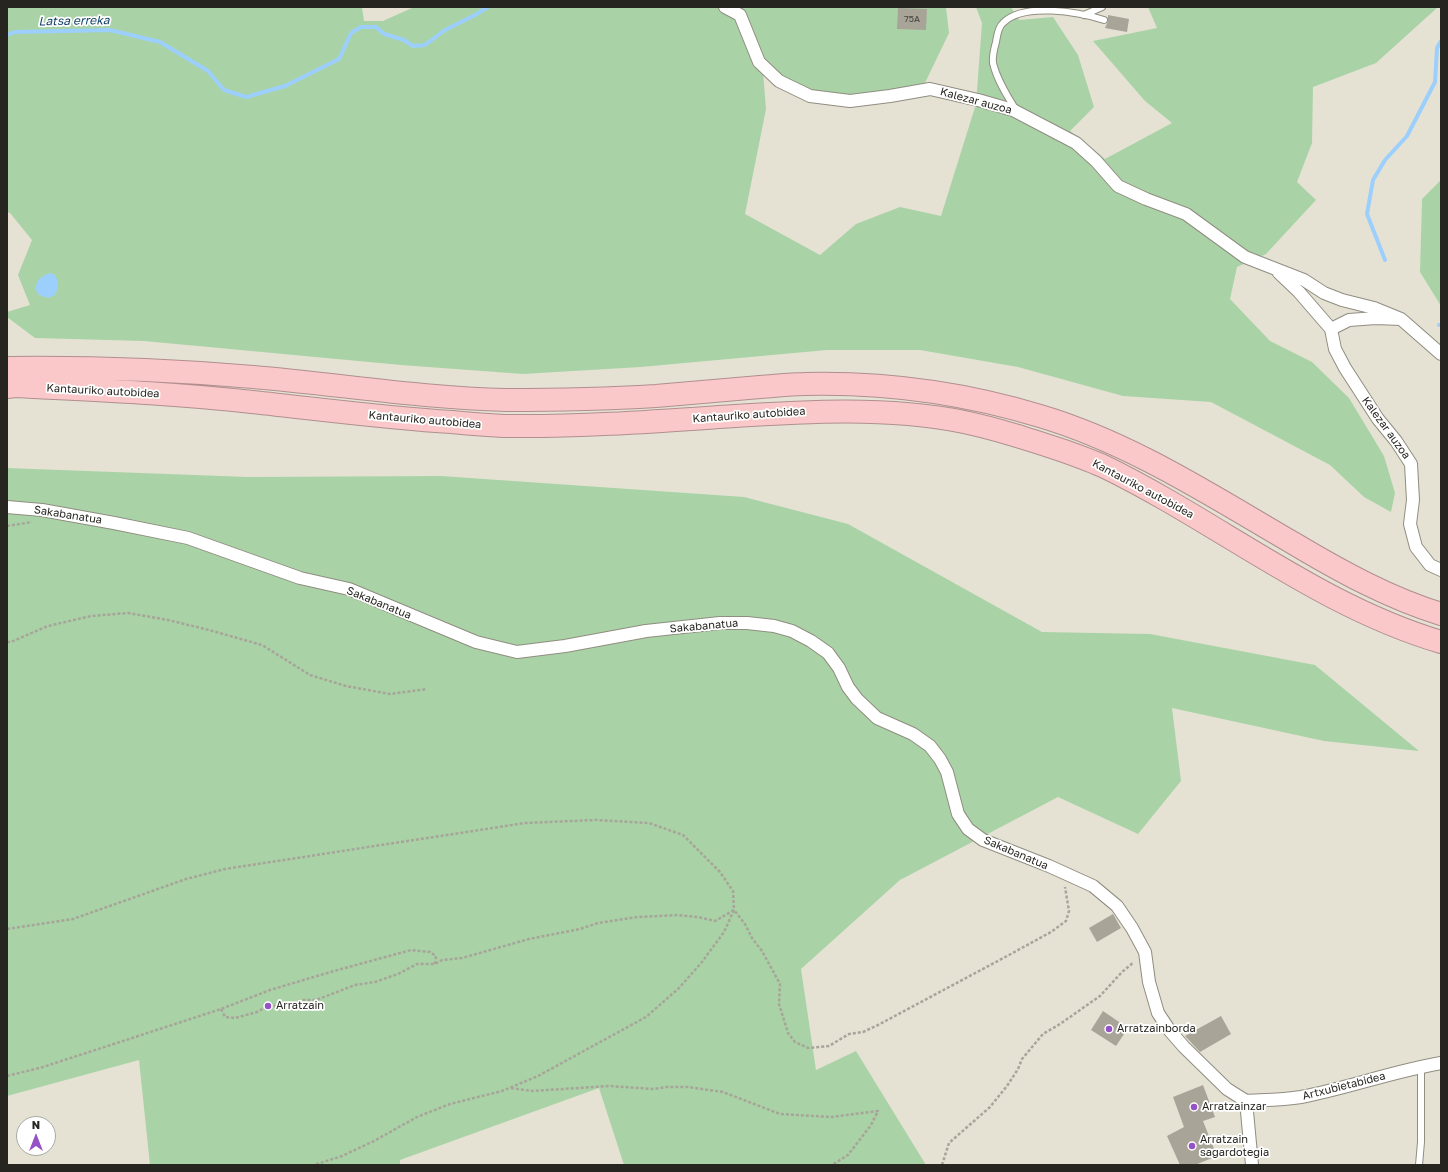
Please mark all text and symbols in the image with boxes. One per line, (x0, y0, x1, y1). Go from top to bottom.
water label: Latsa erreka (38, 13, 110, 29)
house number: 75A (904, 14, 920, 24)
street label: Kalezar auzoa (939, 85, 1013, 117)
street label: Kantauriko autobidea (46, 381, 160, 401)
street label: Kalezar auzoa (1359, 394, 1413, 462)
street label: Kantauriko autobidea (692, 404, 806, 426)
street label: Kantauriko autobidea (368, 408, 482, 432)
street label: Kantauriko autobidea (1090, 457, 1196, 521)
street label: Sakabanatua (33, 503, 103, 527)
street label: Sakabanatua (345, 584, 413, 622)
street label: Sakabanatua (669, 616, 739, 636)
street label: Sakabanatua (982, 834, 1050, 872)
place label: Arratzain (276, 999, 324, 1013)
marker: Arratzain (263, 1001, 273, 1011)
place label: Arratzainborda (1117, 1022, 1196, 1036)
marker: Arratzainborda (1104, 1024, 1114, 1034)
street label: Artxubietabidea (1301, 1069, 1387, 1103)
place label: Arratzainzar (1202, 1100, 1266, 1114)
marker: Arratzainzar (1189, 1102, 1199, 1112)
north arrow (16, 1116, 56, 1156)
text: N (32, 1118, 40, 1131)
place label: Arratzain sagardotegia (1200, 1133, 1269, 1159)
marker: Arratzain sagardotegia (1187, 1141, 1197, 1151)

